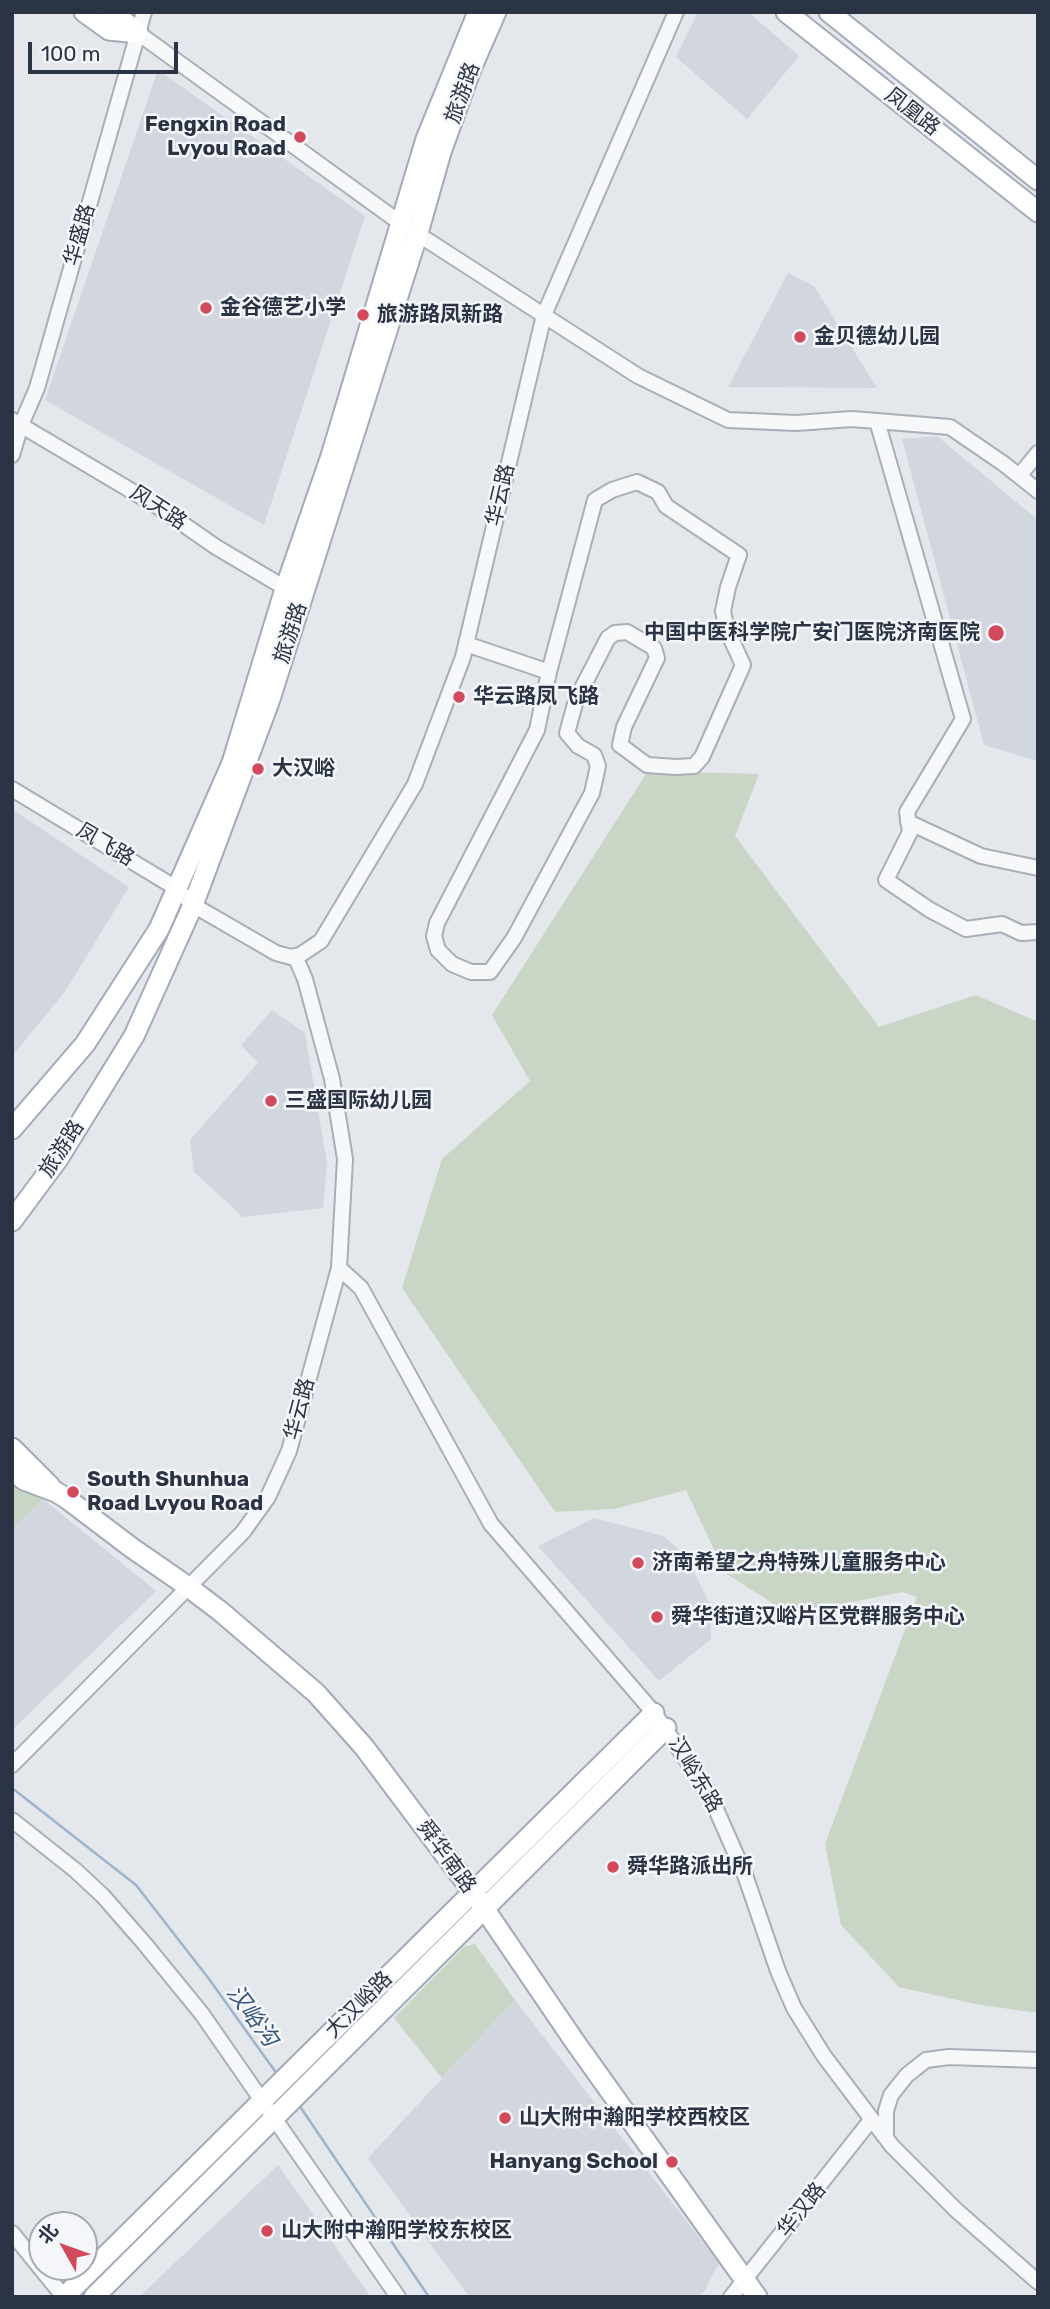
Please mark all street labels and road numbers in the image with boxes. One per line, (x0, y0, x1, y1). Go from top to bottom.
street label: 旅游路 (440, 59, 486, 127)
street label: 凤凰路 (879, 83, 945, 141)
street label: 华盛路 (59, 201, 101, 269)
street label: 华云路 (482, 461, 520, 529)
street label: 风天路 (125, 480, 191, 536)
street label: 旅游路 (269, 599, 313, 667)
street label: 凤飞路 (72, 818, 138, 872)
street label: 旅游路 (34, 1116, 90, 1182)
street label: 华云路 (280, 1375, 320, 1443)
street label: 汉峪东路 (663, 1733, 727, 1817)
street label: 舜华南路 (411, 1816, 481, 1898)
street label: 大汉峪路 (320, 1966, 398, 2044)
street label: 华汉路 (772, 2178, 832, 2242)

